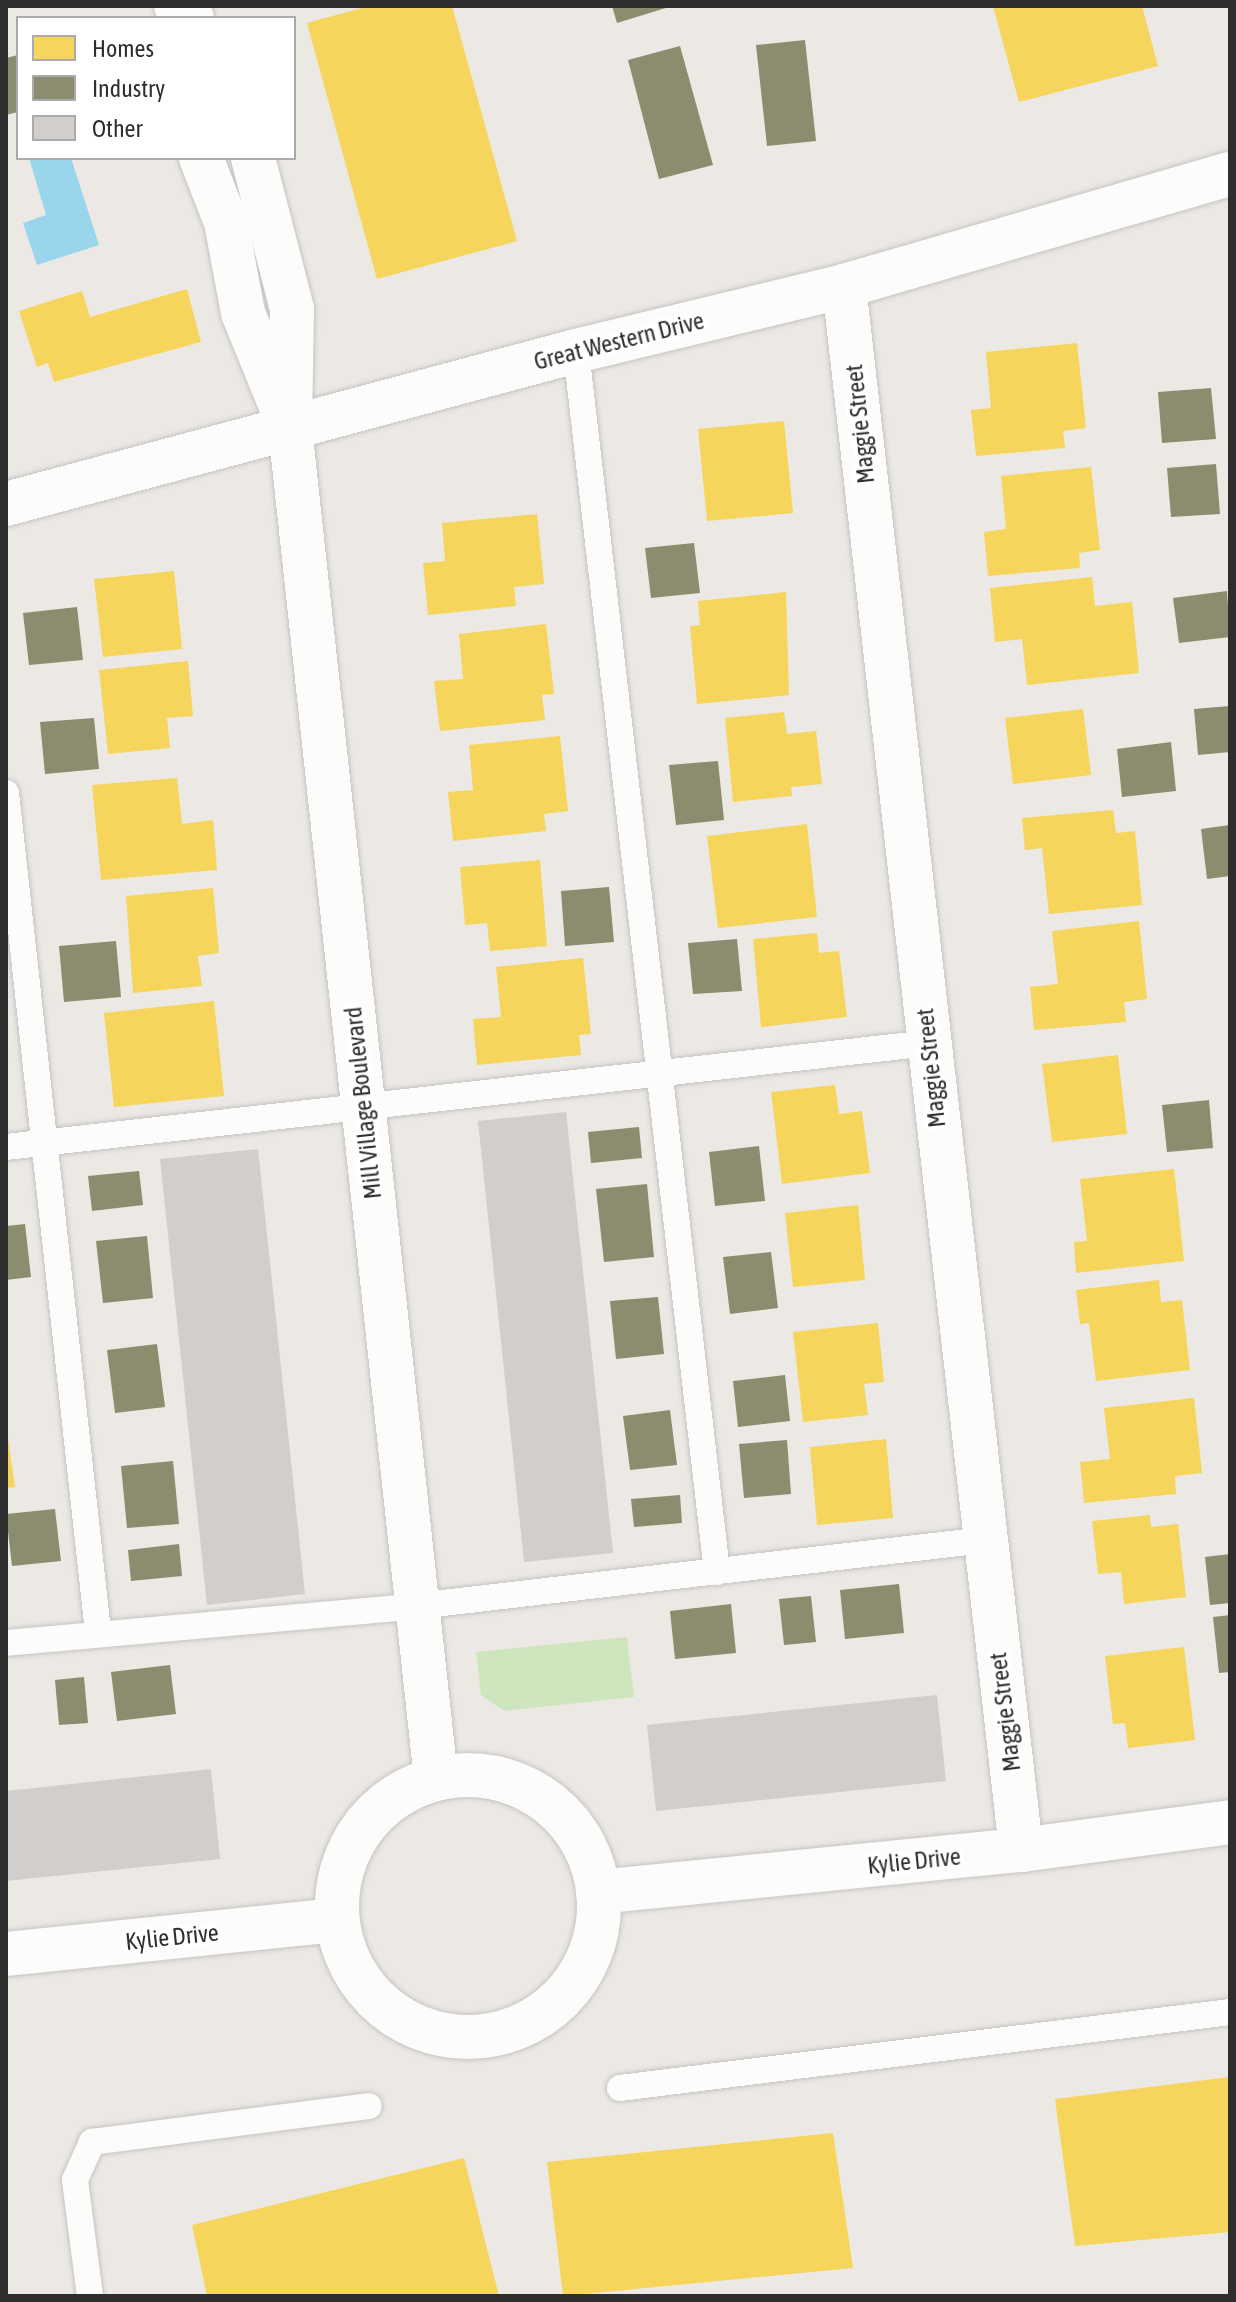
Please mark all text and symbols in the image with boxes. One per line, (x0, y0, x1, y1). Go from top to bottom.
legend (16, 16, 296, 160)
text: Homes (92, 35, 154, 62)
text: Industry (92, 75, 165, 102)
text: Other (92, 115, 143, 142)
street label: Great Western Drive (531, 306, 707, 376)
street label: Maggie Street (839, 363, 881, 485)
street label: Mill Village Boulevard (339, 1005, 387, 1201)
street label: Maggie Street (910, 1007, 952, 1129)
street label: Maggie Street (983, 1651, 1027, 1773)
street label: Kylie Drive (866, 1842, 962, 1880)
street label: Kylie Drive (124, 1918, 220, 1956)

